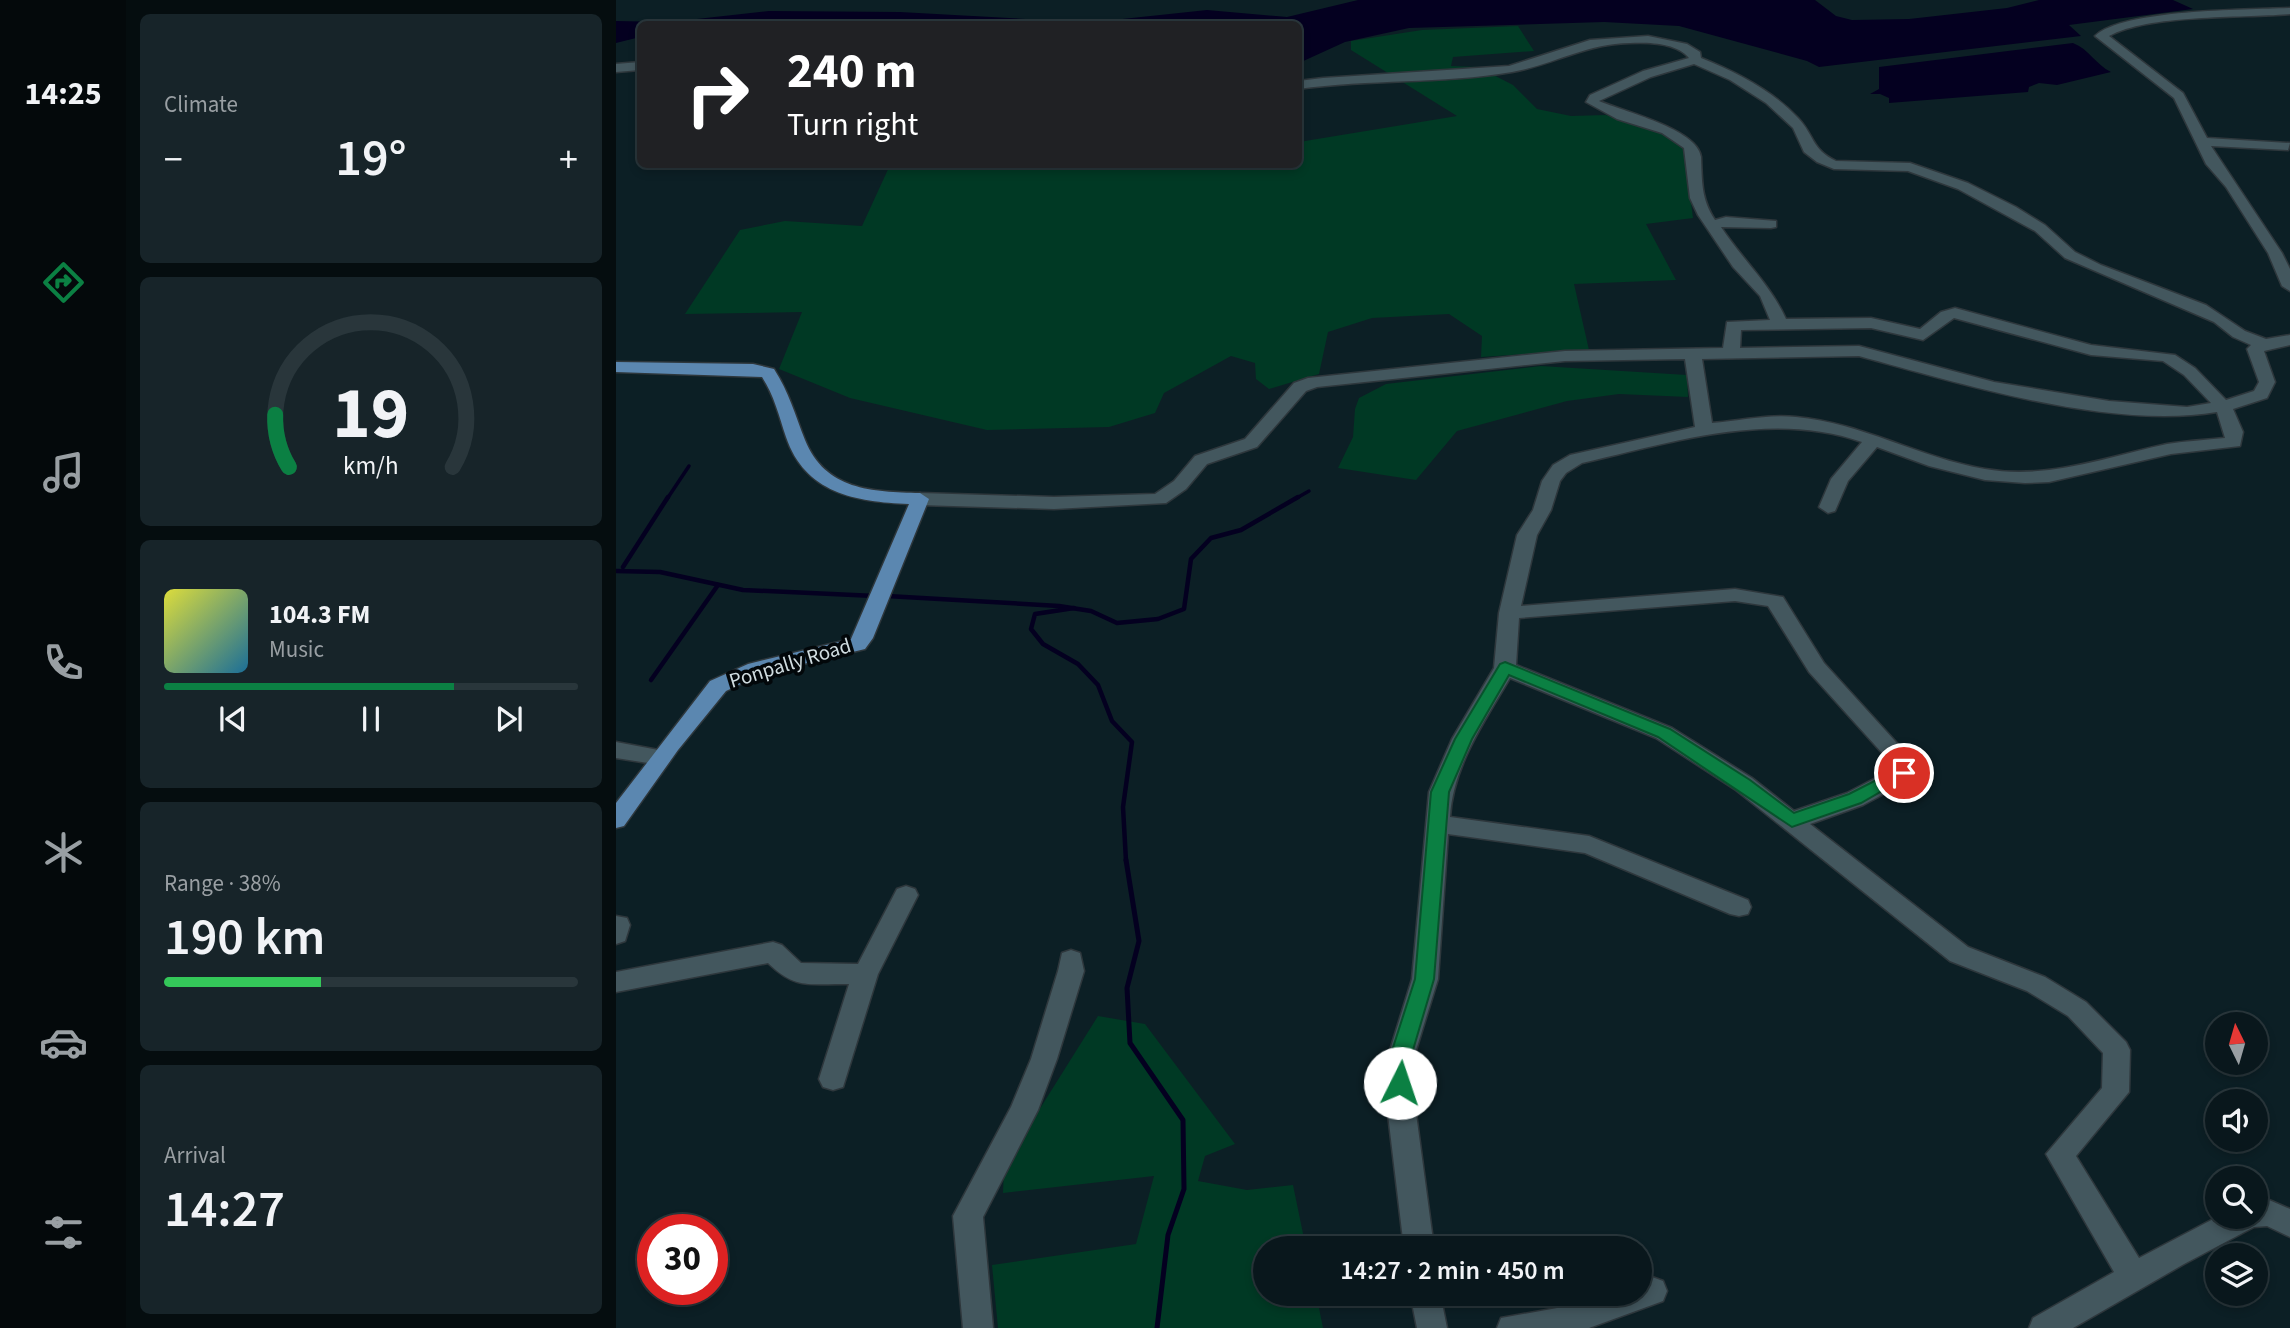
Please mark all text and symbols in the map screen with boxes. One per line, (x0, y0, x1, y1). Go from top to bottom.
text: 240 m (787, 37, 916, 107)
icon: right (672, 49, 763, 140)
text: 14:25 (24, 71, 102, 117)
text: Climate (164, 88, 238, 121)
text: Turn right (787, 102, 918, 148)
text: 19° (335, 122, 407, 196)
text: − (164, 133, 183, 187)
text: + (559, 133, 578, 187)
icon: directions (39, 258, 88, 307)
text: 19 (333, 363, 409, 467)
icon: music (39, 448, 88, 497)
text: km/h (343, 448, 399, 484)
text: 104.3 FM (269, 596, 370, 633)
street label: Ponpally Road (725, 630, 855, 696)
text: Music (269, 633, 324, 666)
icon: phone (39, 638, 88, 687)
icon: previous (214, 700, 252, 738)
icon: pause (352, 700, 390, 738)
icon: next (490, 700, 528, 738)
pin (1874, 743, 1934, 803)
icon: arrive (1885, 754, 1923, 792)
icon: climate (39, 828, 88, 877)
text: Range · 38% (164, 867, 281, 900)
text: 190 km (164, 901, 325, 975)
north arrow (2205, 1012, 2268, 1074)
map controls (2205, 1012, 2268, 1306)
icon: car (39, 1018, 88, 1067)
position arrow (1363, 1046, 1437, 1120)
button: sound (2205, 1089, 2268, 1152)
text: Arrival (164, 1139, 226, 1172)
button: search (2205, 1166, 2268, 1229)
text: 14:27 (164, 1173, 285, 1247)
icon: filters (39, 1208, 88, 1257)
speed limit sign: 30 (637, 1214, 728, 1305)
button: layers (2205, 1243, 2268, 1306)
text: 14:27 · 2 min · 450 m (1340, 1252, 1565, 1289)

